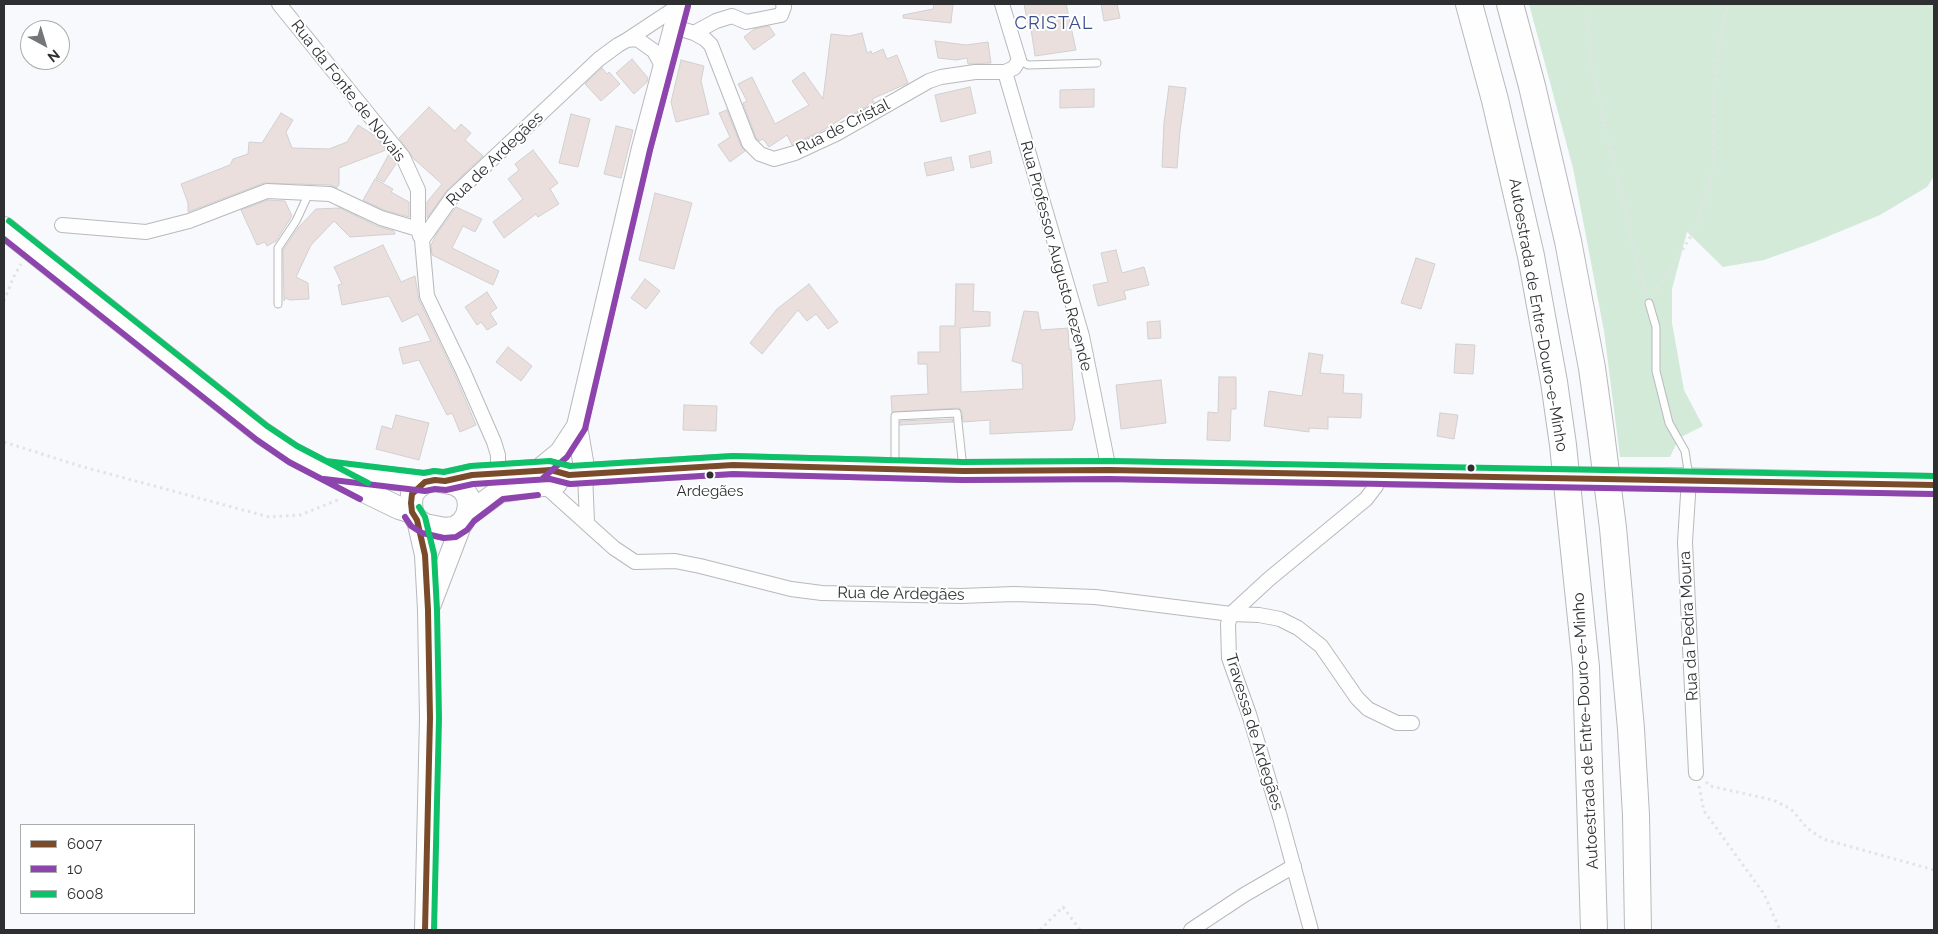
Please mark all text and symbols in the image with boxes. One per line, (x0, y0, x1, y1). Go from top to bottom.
district label: CRISTAL (1014, 13, 1094, 35)
street label: Rua da Fonte de Novais (287, 16, 409, 166)
north arrow (20, 20, 70, 70)
text: N (45, 46, 63, 65)
street label: Rua de Cristal (793, 95, 893, 159)
street label: Rua de Ardegães (443, 108, 547, 210)
street label: Rua Professor Augusto Rezende (1016, 139, 1096, 373)
street label: Autoestrada de Entre-Douro-e-Minho (1504, 177, 1572, 453)
unlabelled marker (1466, 463, 1476, 473)
marker: Ardegães (705, 470, 715, 480)
place label: Ardegães (677, 482, 743, 500)
street label: Rua da Pedra Moura (1675, 551, 1703, 701)
street label: Rua de Ardegães (837, 583, 965, 605)
street label: Autoestrada de Entre-Douro-e-Minho (1569, 592, 1603, 870)
street label: Travessa de Ardegães (1221, 651, 1287, 813)
legend (20, 824, 195, 914)
text: 6007 (67, 835, 102, 853)
text: 10 (67, 860, 83, 878)
text: 6008 (67, 885, 103, 903)

